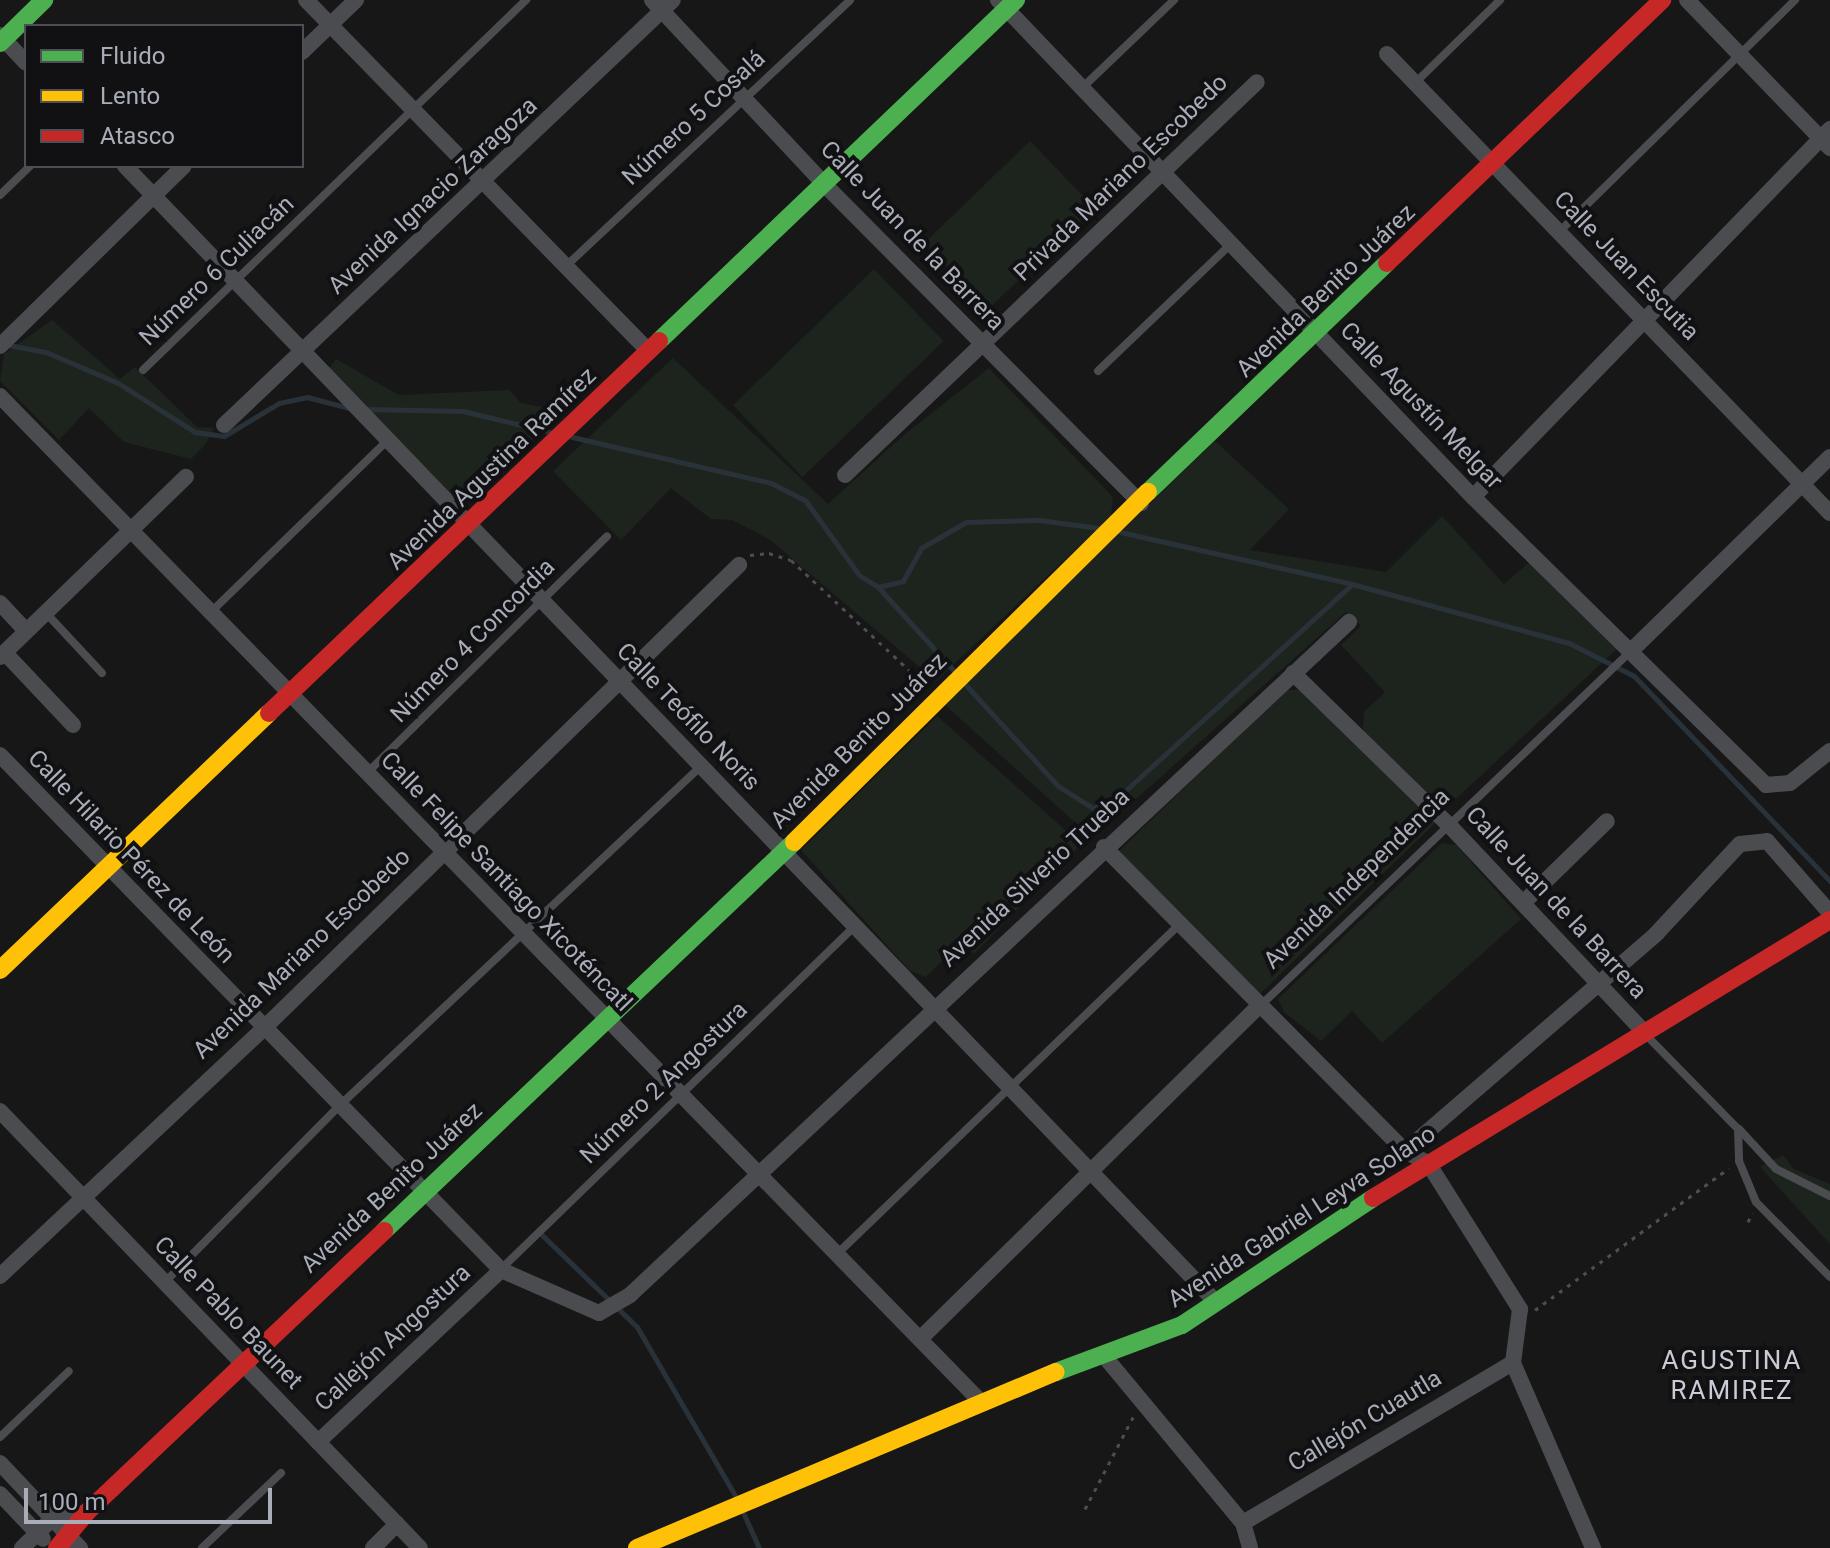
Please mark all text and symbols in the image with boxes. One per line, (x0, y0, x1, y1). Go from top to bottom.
legend (24, 24, 304, 168)
text: Fluido (100, 42, 165, 70)
street label: Número 5 Cosalá (617, 44, 771, 192)
street label: Privada Mariano Escobedo (1008, 68, 1234, 288)
text: Lento (100, 82, 160, 110)
street label: Avenida Ignacio Zaragoza (322, 92, 544, 300)
text: Atasco (100, 122, 175, 150)
street label: Calle Juan de la Barrera (814, 135, 1010, 337)
street label: Calle Juan Escutia (1547, 185, 1705, 347)
street label: Número 6 Culiacán (134, 190, 300, 352)
street label: Avenida Benito Juárez (1231, 198, 1421, 384)
street label: Calle Agustín Melgar (1334, 317, 1508, 495)
street label: Avenida Agustina Ramírez (382, 362, 602, 576)
street label: Número 4 Concordia (385, 553, 561, 729)
street label: Calle Teófilo Noris (610, 637, 766, 797)
street label: Avenida Benito Juárez (765, 647, 953, 835)
street label: Calle Hilario Pérez de León (21, 744, 241, 970)
street label: Calle Felipe Santiago Xicoténcatl (374, 746, 638, 1018)
street label: Avenida Silverio Trueba (934, 783, 1136, 973)
street label: Avenida Independencia (1258, 783, 1456, 975)
street label: Calle Juan de la Barrera (1459, 801, 1653, 1005)
street label: Avenida Mariano Escobedo (188, 843, 416, 1065)
street label: Número 2 Angostura (574, 996, 754, 1170)
street label: Avenida Benito Juárez (296, 1097, 488, 1279)
street label: Avenida Gabriel Leyva Solano (1163, 1120, 1441, 1314)
street label: Calle Pablo Baunet (148, 1231, 308, 1395)
street label: Callejón Angostura (309, 1259, 477, 1417)
district label: AGUSTINA RAMIREZ (1661, 1345, 1803, 1406)
street label: Callejón Cuautla (1283, 1364, 1447, 1478)
scale bar (28, 1472, 276, 1522)
text: 100 m (38, 1488, 105, 1516)

